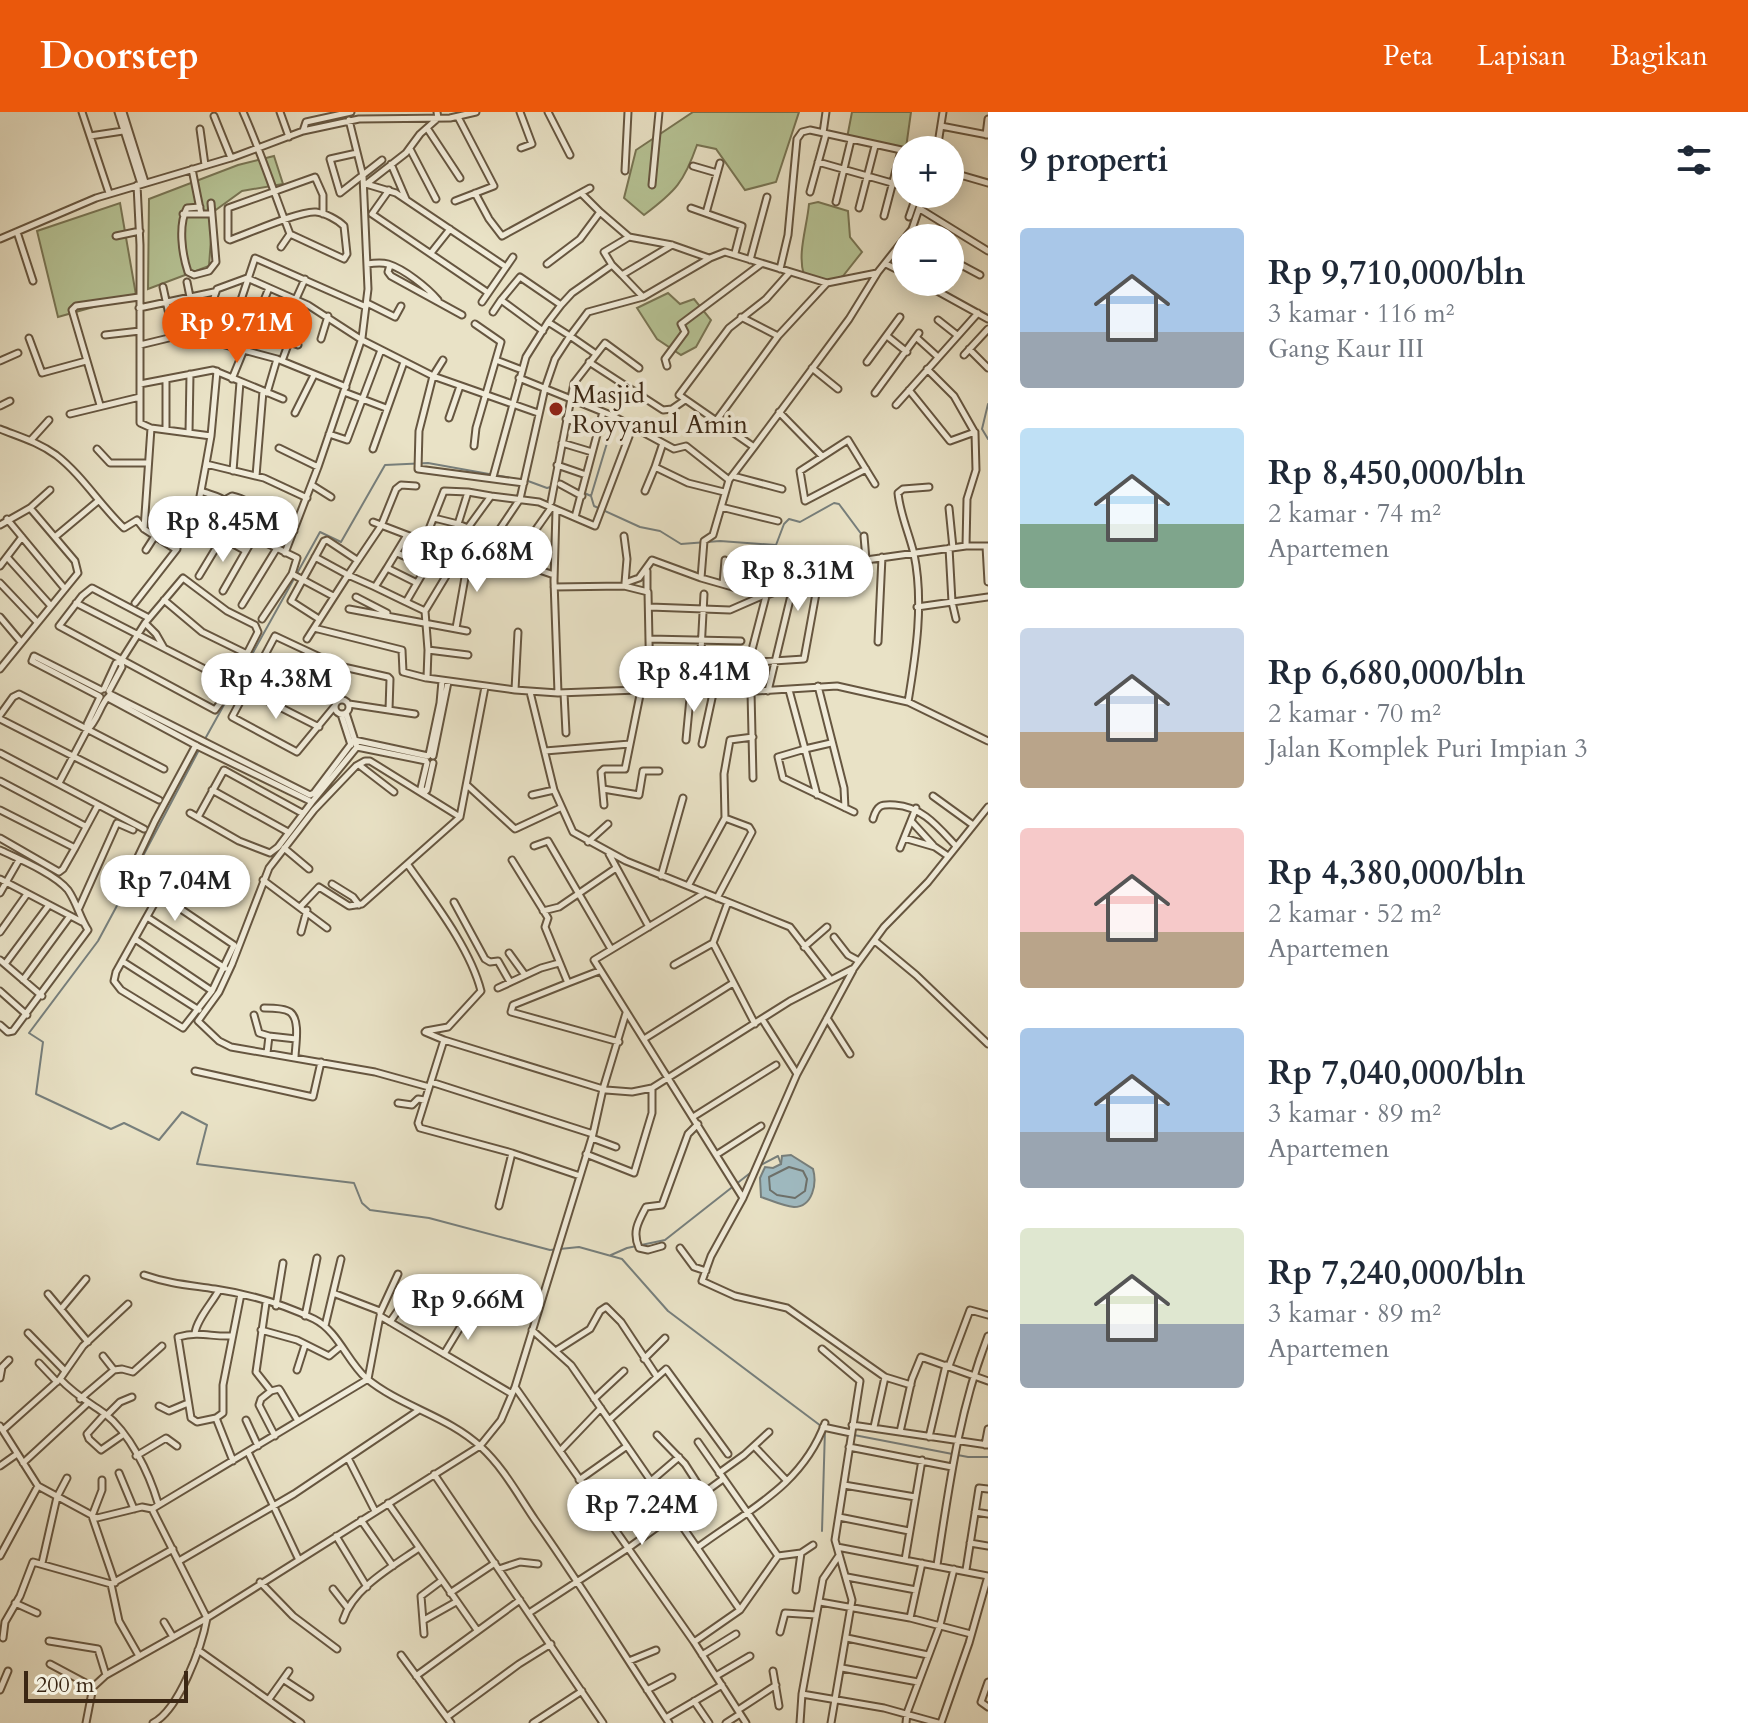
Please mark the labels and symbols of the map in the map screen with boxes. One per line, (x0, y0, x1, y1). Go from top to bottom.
pin: Rp 9.71M (154, 297, 320, 365)
place label: Masjid Royyanul Amin (572, 377, 748, 442)
marker: Masjid Royyanul Amin (547, 400, 565, 418)
pin: Rp 8.45M (140, 496, 306, 564)
pin: Rp 6.68M (394, 526, 560, 594)
pin: Rp 8.31M (715, 545, 881, 613)
pin: Rp 8.41M (611, 646, 777, 714)
pin: Rp 4.38M (193, 653, 359, 721)
pin: Rp 7.04M (92, 855, 258, 923)
pin: Rp 9.66M (385, 1274, 551, 1342)
pin: Rp 7.24M (559, 1479, 725, 1547)
scale bar (24, 1667, 188, 1703)

